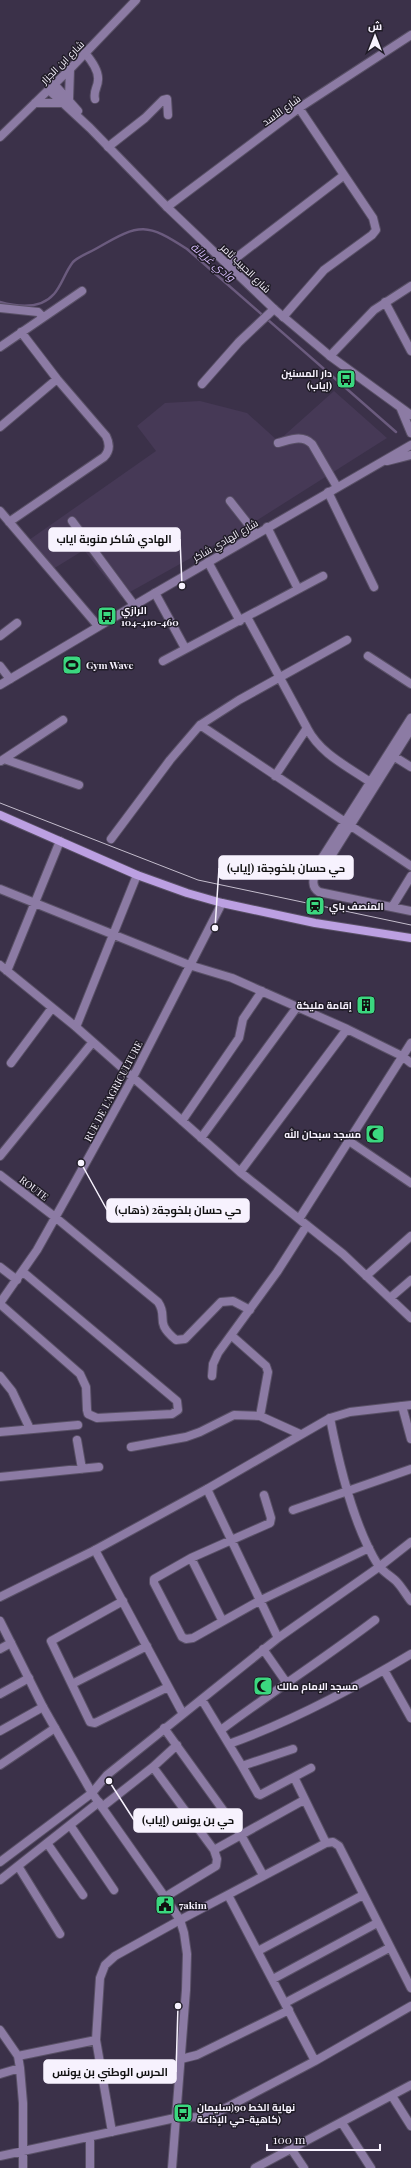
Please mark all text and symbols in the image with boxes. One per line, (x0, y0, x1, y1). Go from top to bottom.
north arrow (355, 16, 395, 56)
text: ش (368, 18, 382, 33)
street label: شارع ابن الجزار (36, 37, 87, 88)
street label: شارع الأسد (259, 91, 303, 129)
water label: وادي غريانة (187, 239, 239, 287)
street label: شارع الحبيب ثامر (217, 240, 274, 296)
place label: دار المسنين (إياب) (281, 366, 332, 392)
bus stop icon: دار المسنين (إياب) (335, 368, 357, 390)
street label: شارع الهادي شاكر (189, 516, 261, 566)
callout: الهادي شاكر منوبة اياب (49, 528, 180, 551)
text: الهادي شاكر منوبة اياب (56, 531, 172, 549)
place label: الرازي 104-410-460 (121, 603, 179, 629)
bus stop icon: الرازي 104-410-460 (96, 605, 118, 627)
sports icon: Gym Wave (61, 654, 83, 676)
place label: Gym Wave (86, 658, 134, 672)
callout: حي حسان بلخوجة1 (إياب) (219, 856, 353, 879)
text: حي حسان بلخوجة1 (إياب) (227, 860, 345, 878)
station icon: المنصف باي (304, 895, 326, 917)
place label: المنصف باي (329, 899, 384, 915)
building icon: إقامة مليكة (355, 994, 377, 1016)
place label: إقامة مليكة (297, 998, 352, 1012)
street label: RUE DE L'AGRICULTURE (80, 1038, 146, 1144)
mosque icon: مسجد سبحان الله (364, 1123, 386, 1145)
place label: مسجد سبحان الله (284, 1127, 361, 1141)
street label: ROUTE (17, 1172, 51, 1204)
callout: حي حسان بلخوجة2 (ذهاب) (107, 1199, 249, 1222)
text: حي حسان بلخوجة2 (ذهاب) (115, 1202, 241, 1220)
mosque icon: مسجد الإمام مالك (252, 1675, 274, 1697)
place label: مسجد الإمام مالك (277, 1679, 358, 1694)
callout: حي بن يونس (إياب) (134, 1809, 242, 1832)
text: حي بن يونس (إياب) (142, 1812, 234, 1830)
public building icon: 7akim (154, 1894, 176, 1916)
place label: 7akim (179, 1898, 207, 1912)
callout: الحرس الوطني بن يونس (44, 2060, 176, 2083)
text: الحرس الوطني بن يونس (52, 2064, 168, 2082)
place label: نهاية الخط 90(سليمان كاهية-حي الإذاعة) (197, 2100, 295, 2128)
bus stop icon: نهاية الخط 90(سليمان كاهية-حي الإذاعة) (172, 2102, 194, 2124)
scale bar (267, 2126, 380, 2152)
text: 100 m (273, 2131, 306, 2147)

